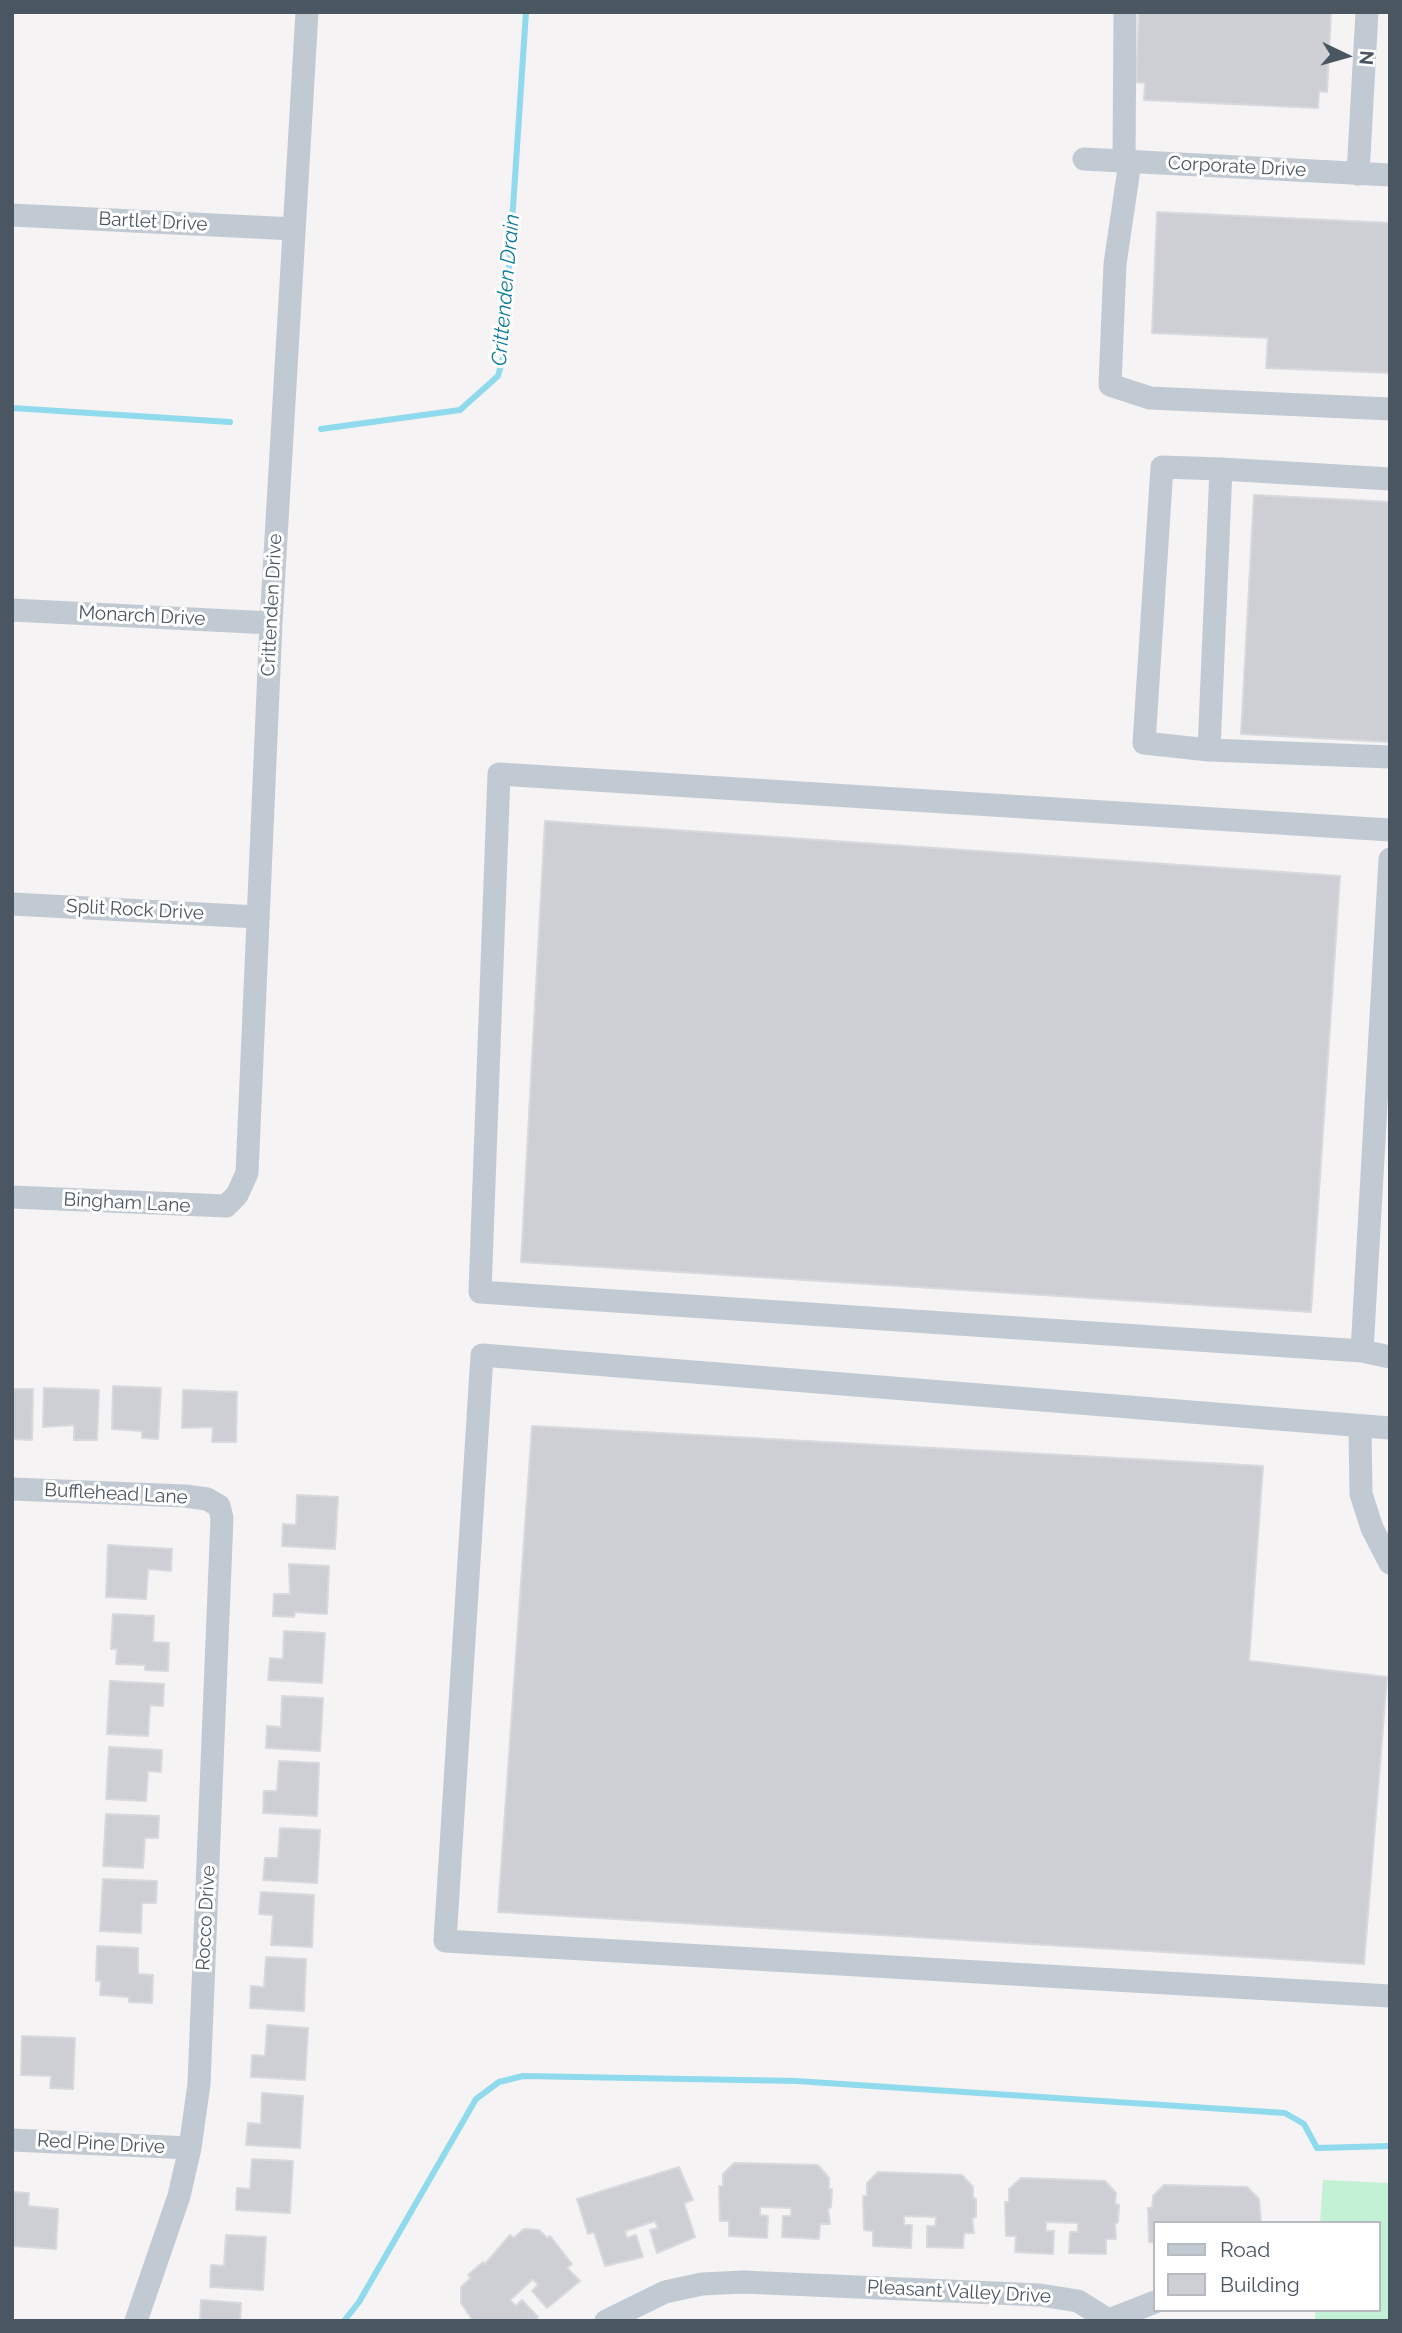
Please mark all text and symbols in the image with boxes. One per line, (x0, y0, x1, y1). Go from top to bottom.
north arrow (1311, 21, 1381, 91)
text: N (1355, 50, 1379, 66)
street label: Corporate Drive (1167, 152, 1307, 182)
street label: Bartlet Drive (98, 208, 208, 236)
water label: Crittenden Drain (487, 213, 525, 367)
street label: Crittenden Drive (257, 533, 287, 677)
street label: Monarch Drive (78, 601, 206, 631)
street label: Split Rock Drive (66, 895, 204, 925)
street label: Bingham Lane (63, 1188, 191, 1218)
street label: Bufflehead Lane (44, 1479, 188, 1509)
street label: Rocco Drive (192, 1865, 220, 1971)
street label: Red Pine Drive (36, 2129, 166, 2159)
legend (1154, 2221, 1381, 2312)
text: Road (1220, 2237, 1270, 2262)
text: Building (1220, 2272, 1300, 2297)
street label: Pleasant Valley Drive (866, 2276, 1052, 2308)

